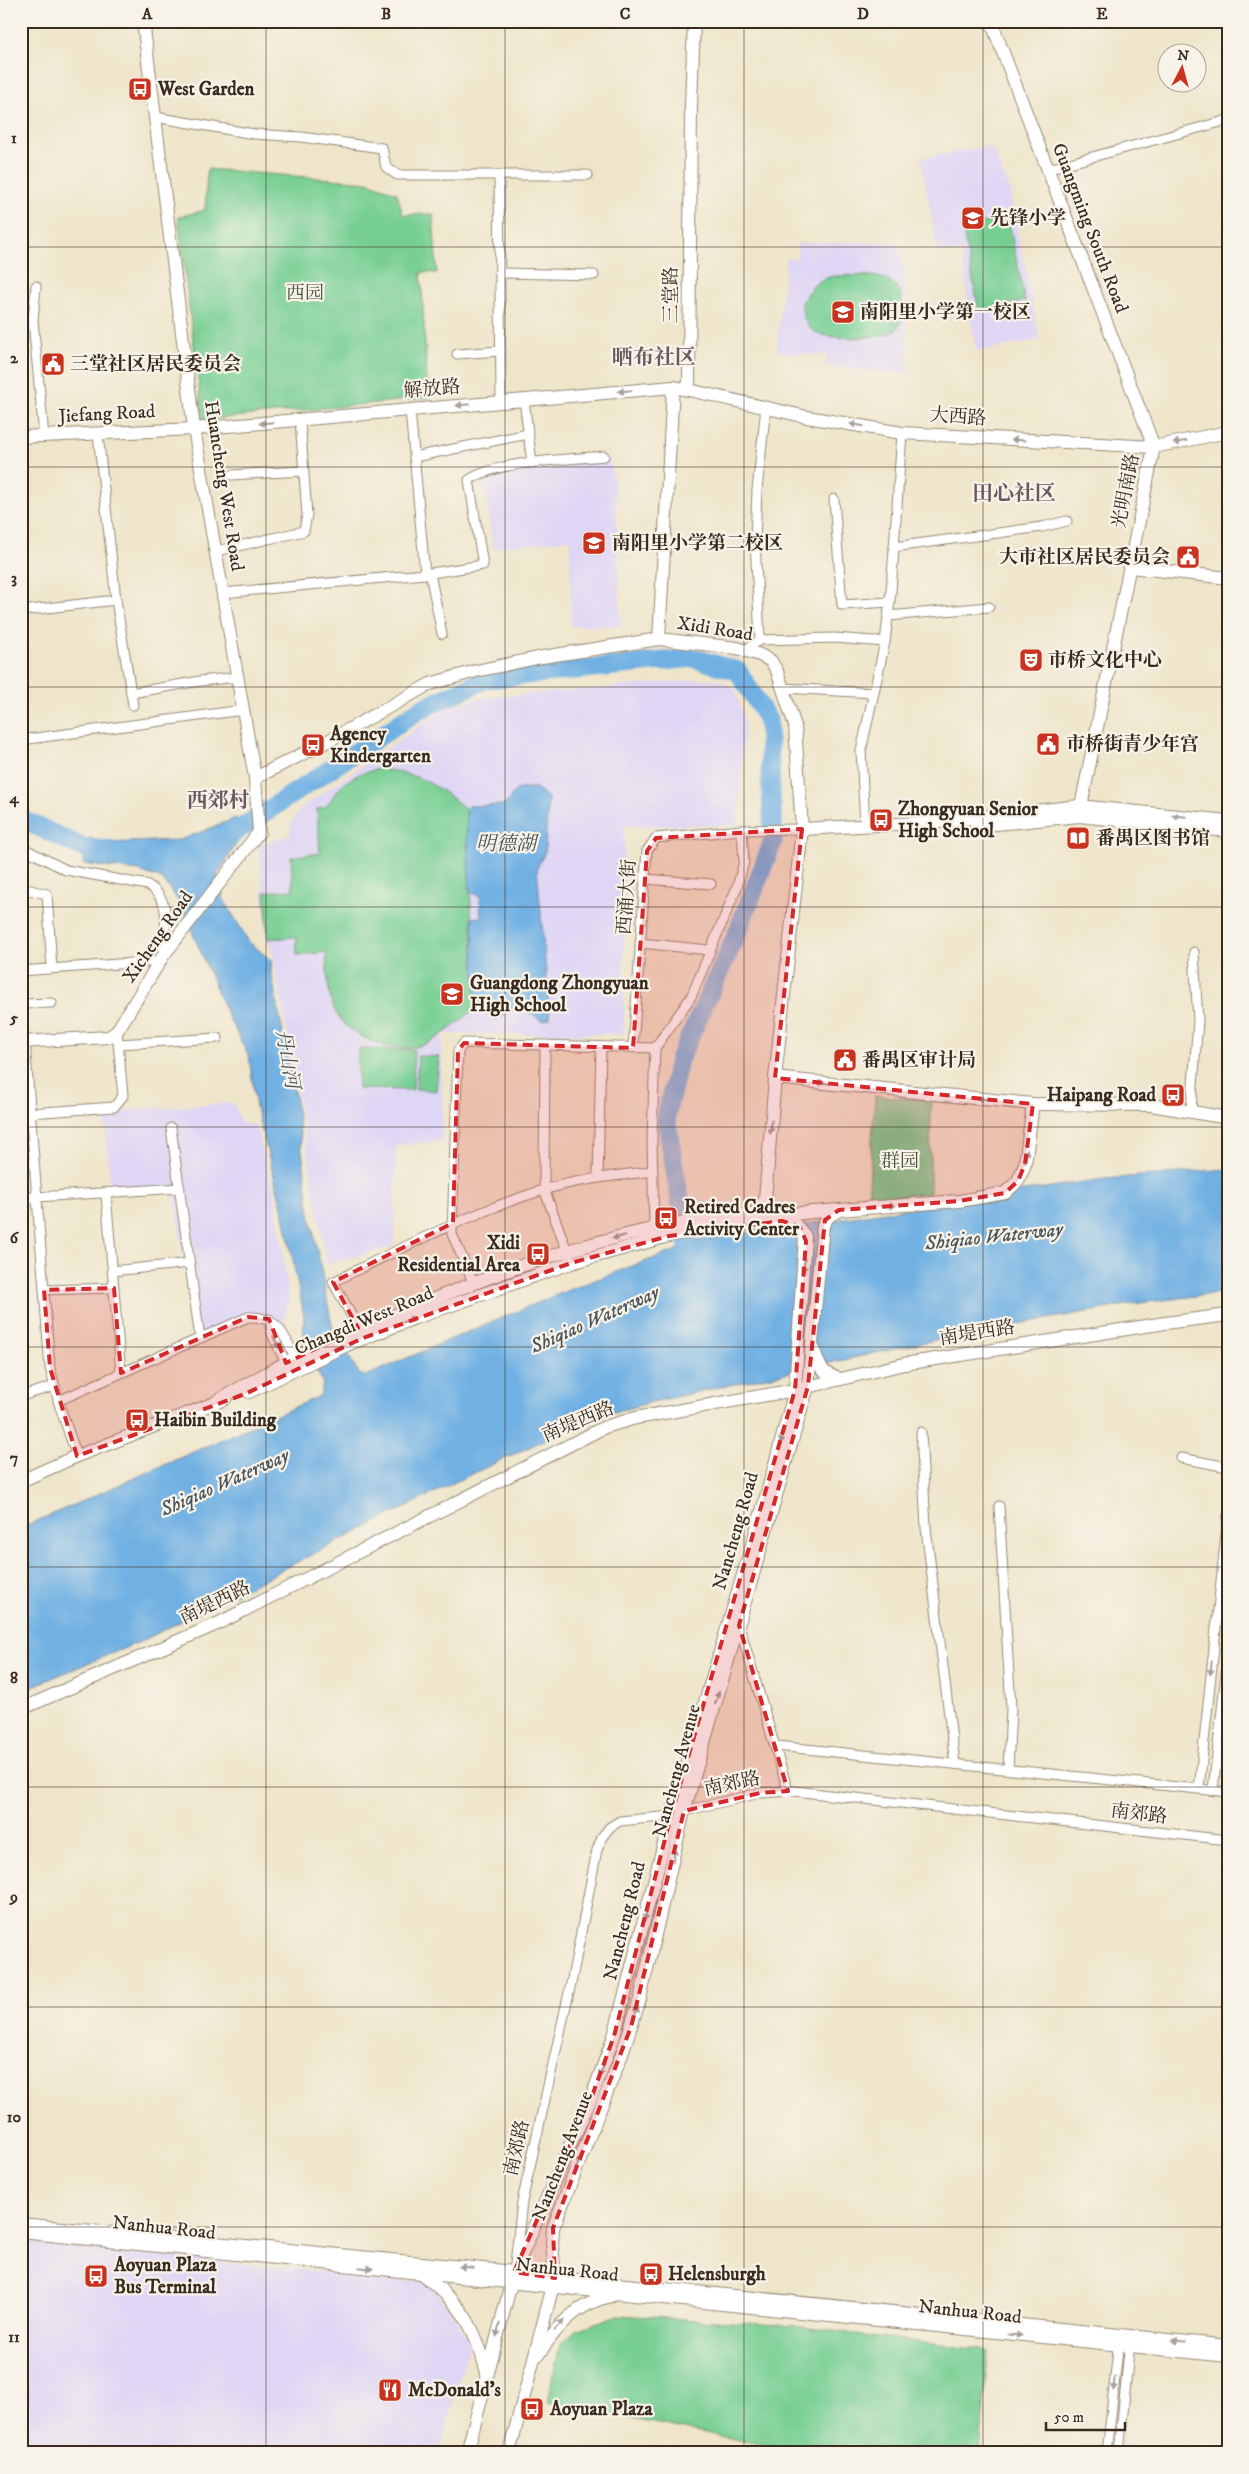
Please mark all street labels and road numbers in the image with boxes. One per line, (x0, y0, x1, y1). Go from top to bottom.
street label: Guangming South Road (1047, 140, 1133, 317)
street label: 三堂路 (660, 266, 683, 324)
street label: 解放路 (403, 375, 461, 403)
street label: Huancheng West Road (199, 399, 249, 573)
street label: Jiefang Road (56, 400, 156, 428)
street label: 大西路 (929, 404, 987, 430)
street label: 光明南路 (1107, 451, 1145, 531)
street label: Xidi Road (675, 612, 755, 646)
street label: 西涌大街 (613, 858, 641, 936)
street label: Xicheng Road (118, 886, 198, 988)
street label: Changdi West Road (291, 1281, 437, 1361)
street label: 南堤西路 (938, 1316, 1016, 1350)
street label: 南堤西路 (539, 1397, 617, 1447)
street label: Nancheng Road (708, 1469, 764, 1593)
street label: 南堤西路 (176, 1576, 254, 1630)
street label: Nancheng Avenue (648, 1702, 706, 1840)
street label: 南郊路 (702, 1767, 762, 1801)
street label: 南郊路 (1109, 1799, 1169, 1829)
street label: Nancheng Road (599, 1859, 651, 1983)
street label: Nancheng Avenue (528, 2088, 598, 2224)
street label: 南郊路 (499, 2118, 535, 2178)
street label: Nanhua Road (111, 2211, 217, 2245)
street label: Nanhua Road (514, 2253, 620, 2287)
street label: Nanhua Road (917, 2295, 1023, 2329)

